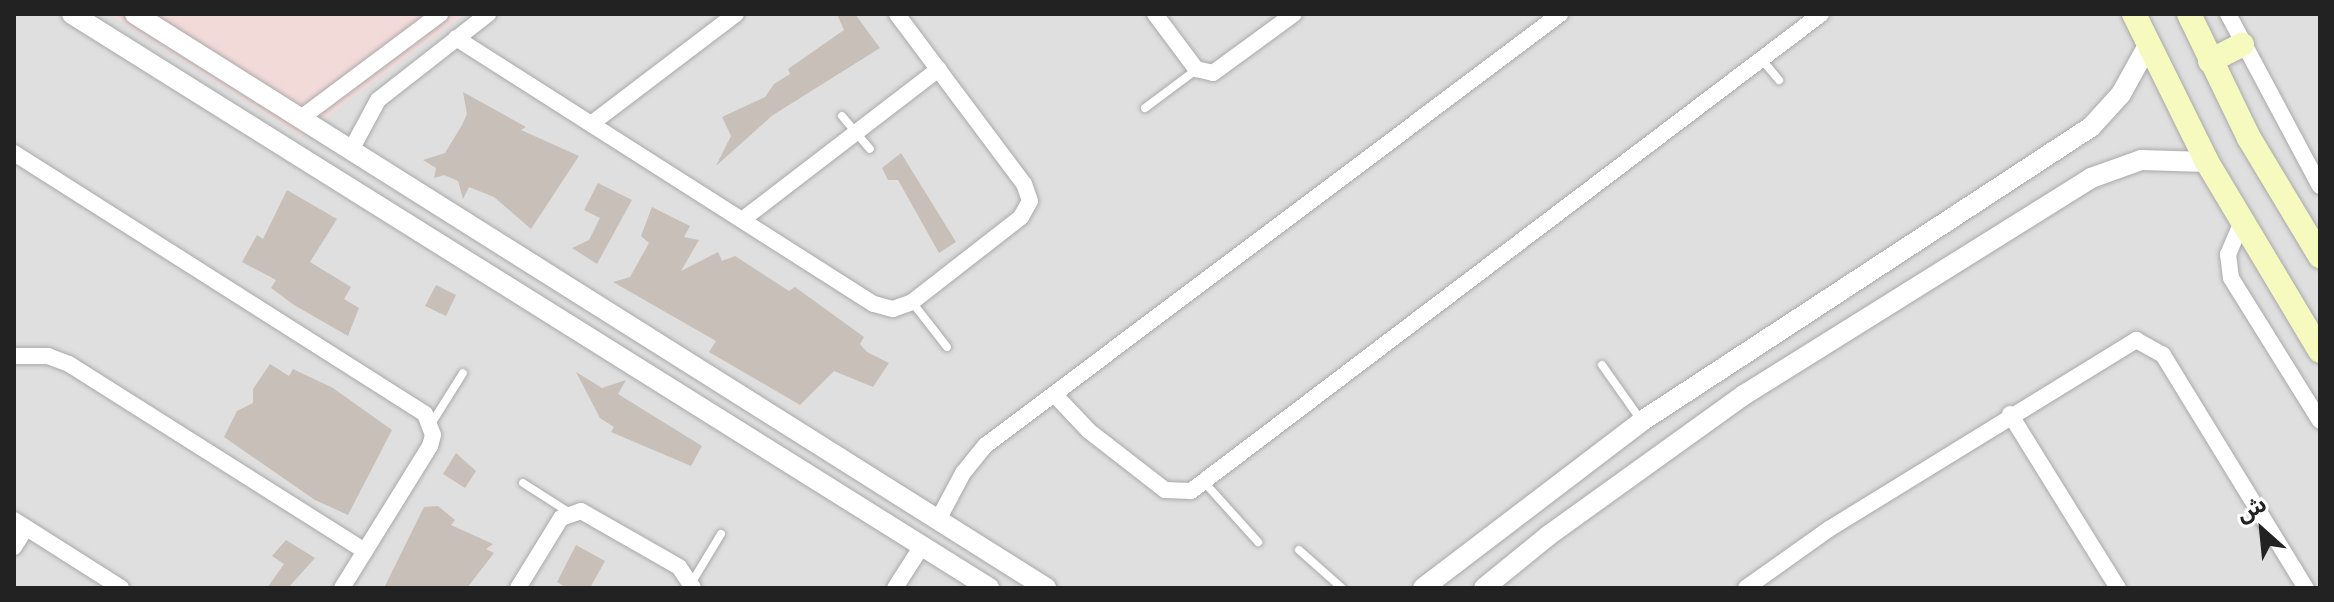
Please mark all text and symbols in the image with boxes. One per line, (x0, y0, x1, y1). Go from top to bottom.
north arrow (2222, 490, 2302, 570)
text: ش (2232, 490, 2270, 527)

